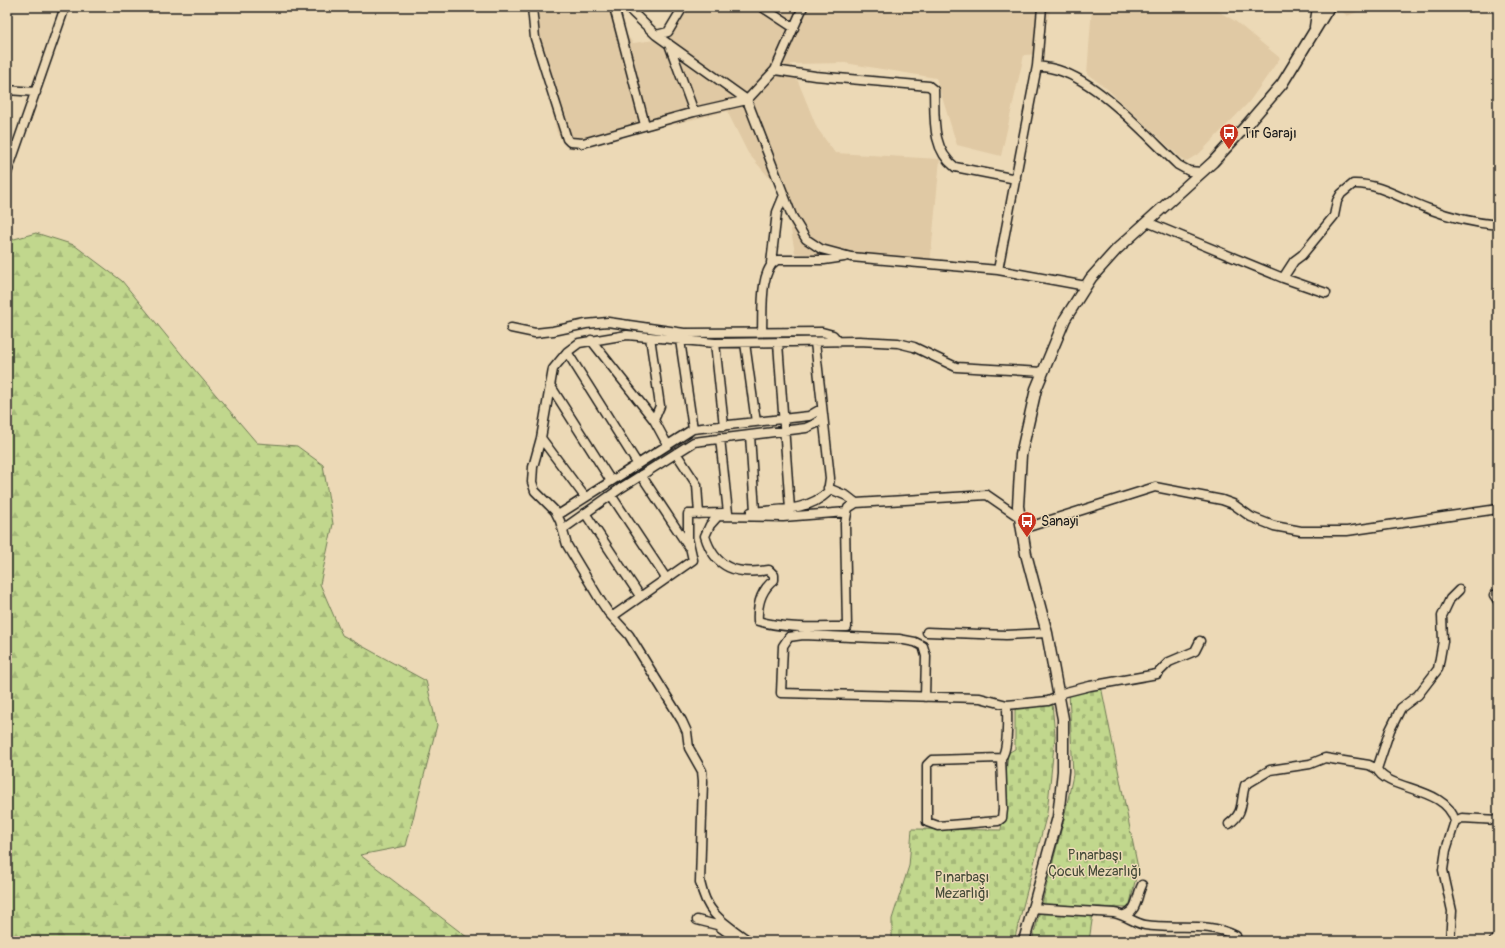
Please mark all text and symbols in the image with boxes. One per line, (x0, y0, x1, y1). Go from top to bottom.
bus stop icon: Tır Garajı (1218, 122, 1240, 150)
place label: Tır Garajı (1243, 125, 1297, 142)
bus stop icon: Sanayi (1016, 510, 1038, 538)
place label: Sanayi (1041, 513, 1079, 530)
park label: Pınarbaşı Çocuk Mezarlığı (1048, 847, 1142, 880)
park label: Pınarbaşı Mezarlığı (935, 869, 989, 902)

